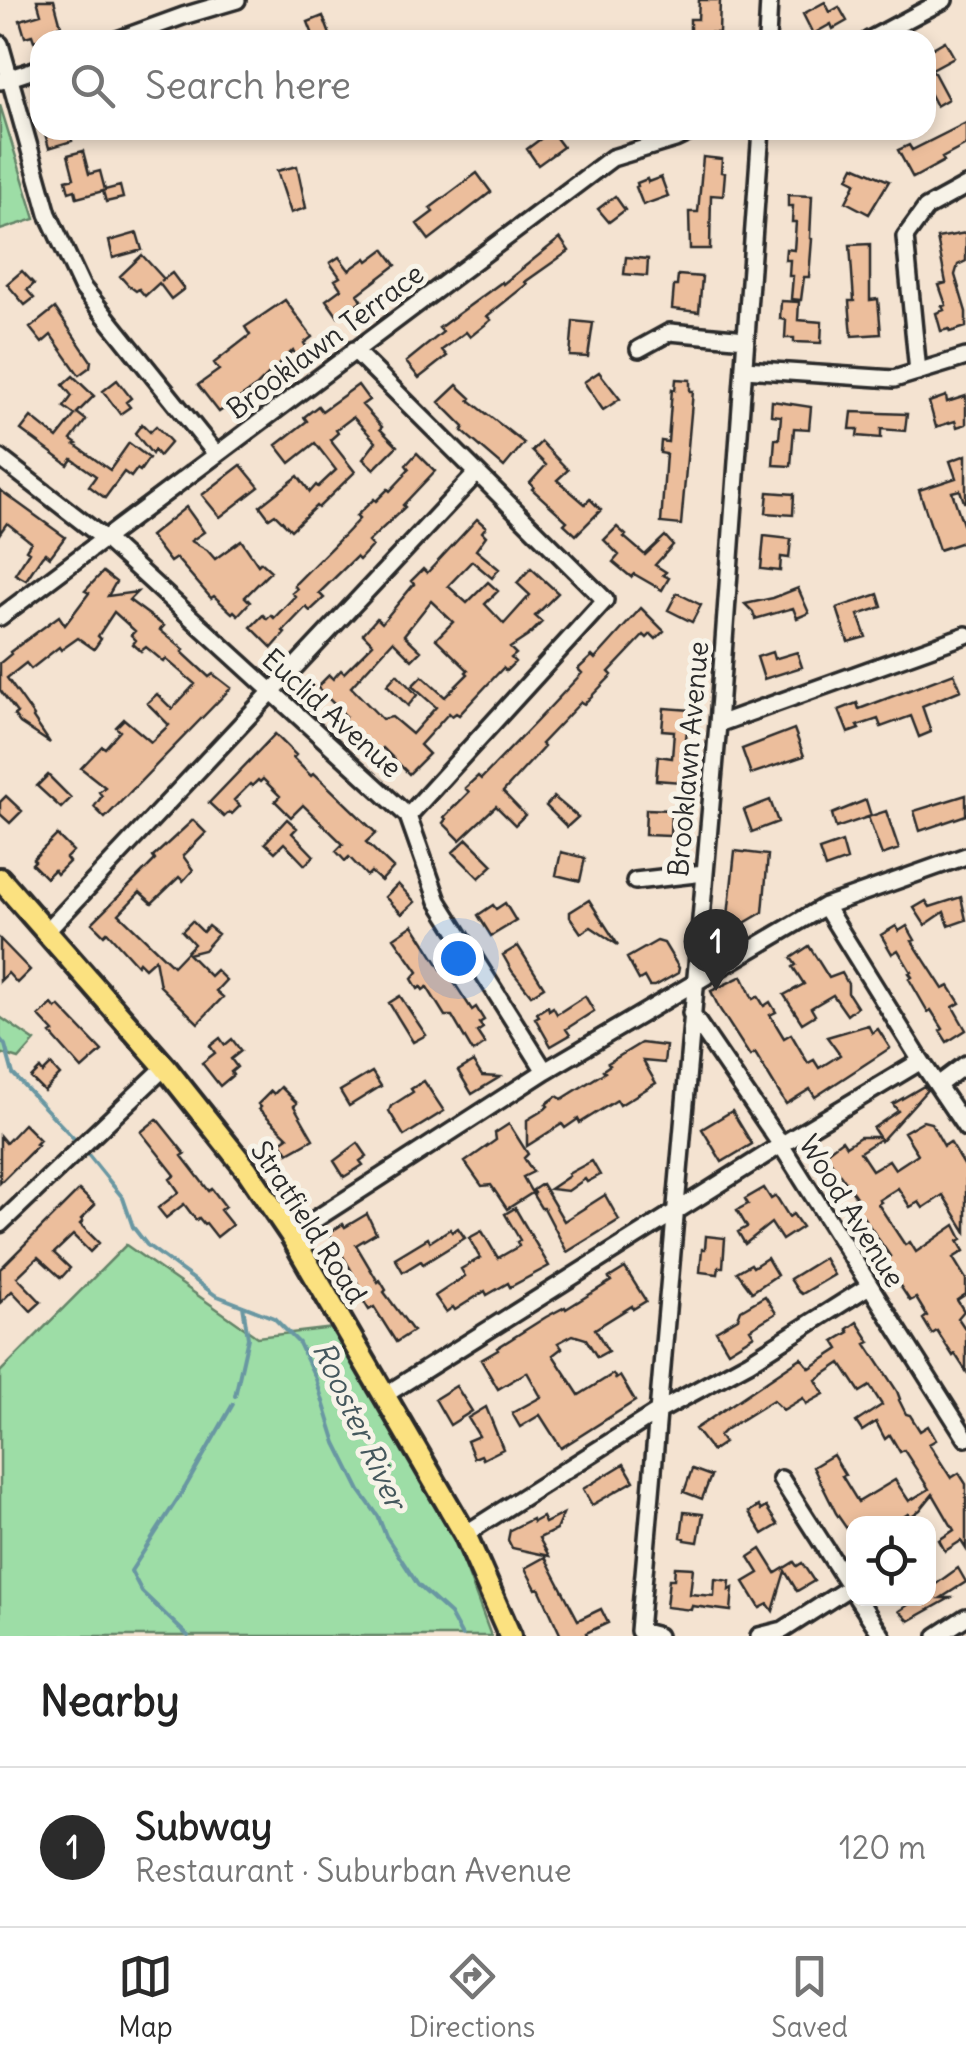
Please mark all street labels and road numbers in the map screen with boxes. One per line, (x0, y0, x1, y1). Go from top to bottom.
street label: Brooklawn Terrace (219, 255, 431, 427)
street label: Brooklawn Avenue (660, 640, 716, 878)
street label: Euclid Avenue (255, 641, 409, 785)
street label: Wood Avenue (791, 1128, 913, 1294)
street label: Stratfield Road (243, 1134, 375, 1310)

